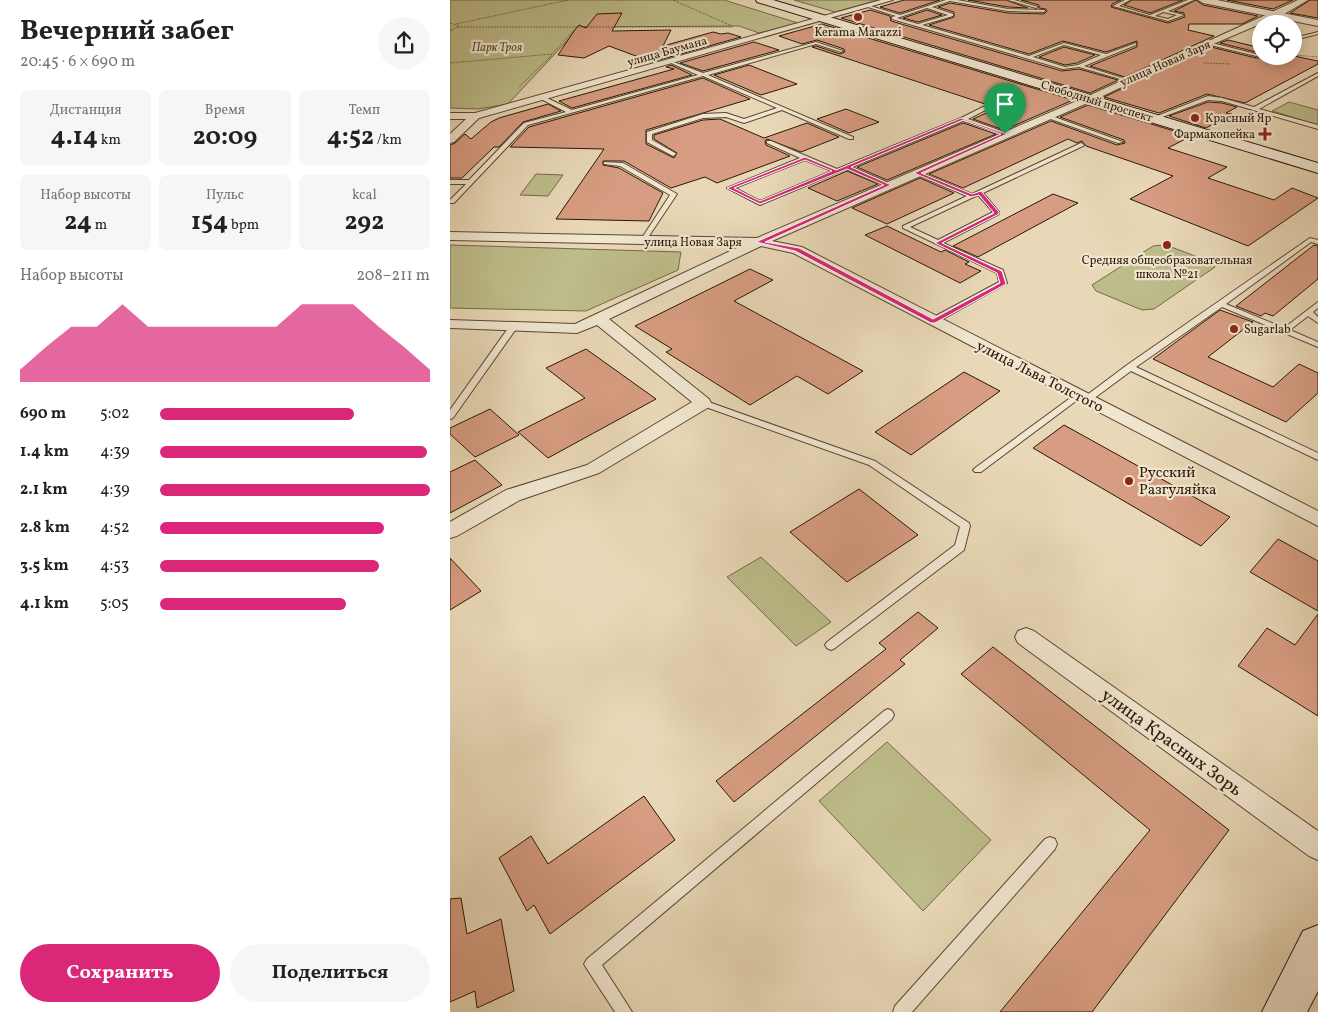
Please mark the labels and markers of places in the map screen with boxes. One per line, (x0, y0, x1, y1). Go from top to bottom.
marker: Kerama Marazzi (852, 11, 864, 23)
place label: Kerama Marazzi (814, 25, 902, 41)
pin (984, 83, 1026, 134)
place label: Красный Яр (1205, 111, 1272, 127)
marker: Красный Яр (1189, 112, 1201, 124)
place label: Фармакопейка (1174, 127, 1255, 143)
marker: Фармакопейка (1259, 128, 1271, 140)
marker: Средняя общеобразовательная школа №21 (1161, 239, 1173, 251)
place label: Средняя общеобразовательная школа №21 (1082, 253, 1252, 283)
place label: Sugarlab (1244, 322, 1291, 338)
marker: Sugarlab (1228, 323, 1240, 335)
place label: Русский Разгуляйка (1139, 463, 1217, 501)
marker: Русский Разгуляйка (1123, 475, 1135, 487)

